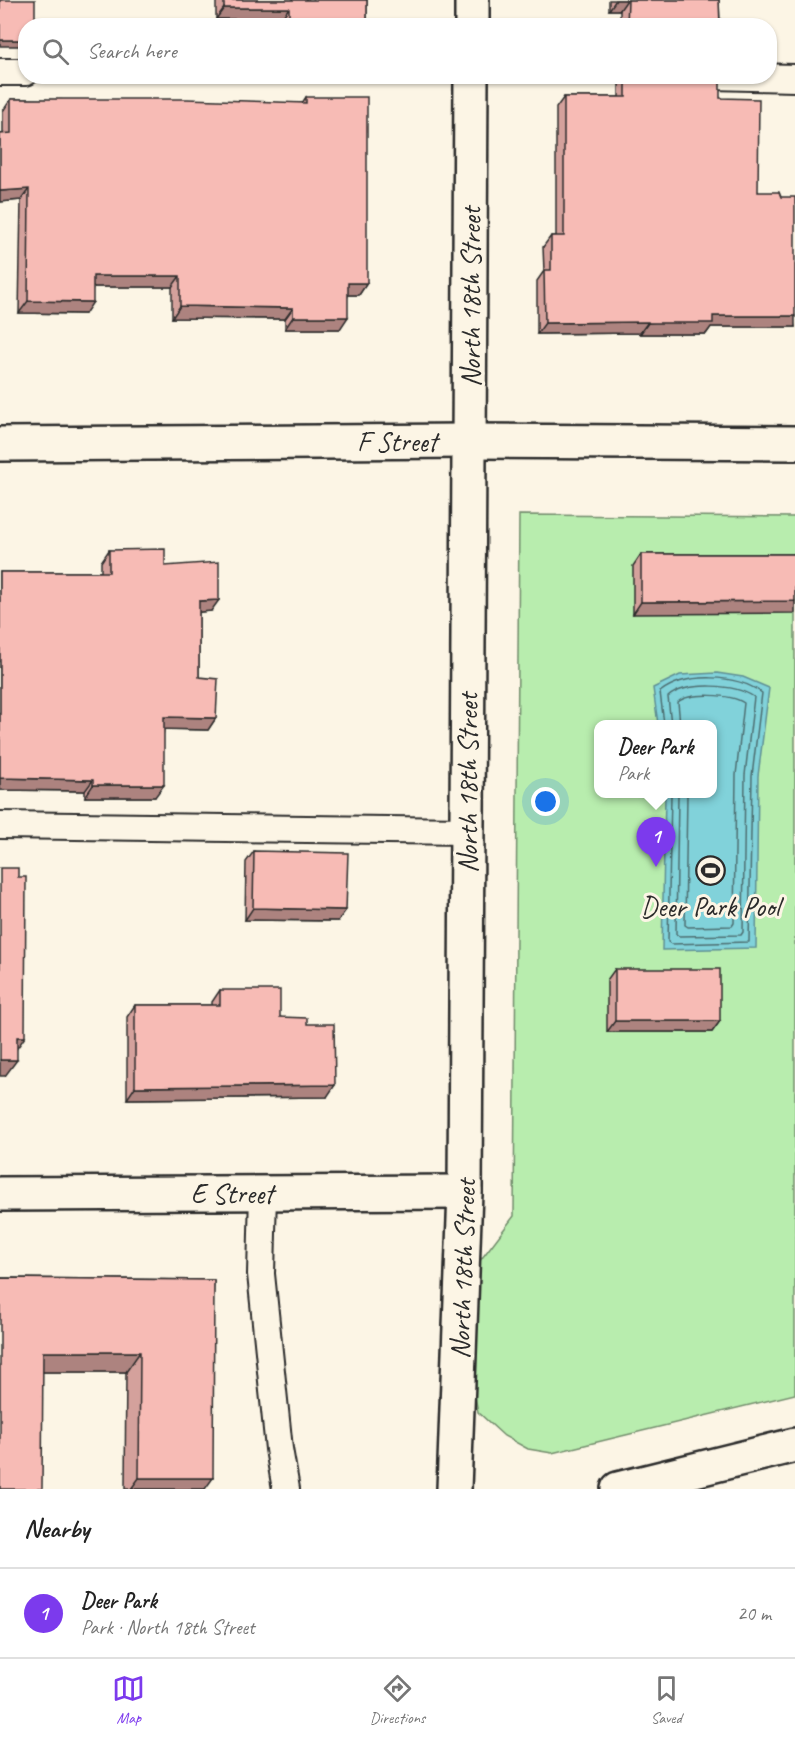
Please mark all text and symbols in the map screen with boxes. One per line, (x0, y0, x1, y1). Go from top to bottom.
search box (18, 18, 777, 84)
icon: search (39, 35, 72, 68)
text: Search here (87, 37, 177, 65)
street label: North 18th Street (453, 204, 488, 387)
street label: F Street (357, 424, 441, 459)
street label: North 18th Street (450, 690, 485, 873)
popup (594, 720, 717, 798)
text: Deer Park (618, 733, 693, 761)
text: Park (618, 761, 649, 786)
your location (531, 787, 560, 816)
pin: 1 (636, 818, 676, 867)
sports icon: Deer Park Pool (694, 855, 726, 887)
place label: Deer Park Pool (641, 889, 785, 924)
street label: E Street (191, 1176, 277, 1211)
street label: North 18th Street (442, 1176, 483, 1360)
text: Nearby (24, 1512, 89, 1545)
text: Deer Park (81, 1587, 157, 1615)
text: 1 (39, 1601, 48, 1626)
text: 20 m (737, 1601, 771, 1626)
text: Park · North 18th Street (81, 1615, 255, 1640)
tab: Map (112, 1672, 145, 1728)
tab: Directions (370, 1672, 425, 1728)
tab: Saved (650, 1672, 683, 1728)

